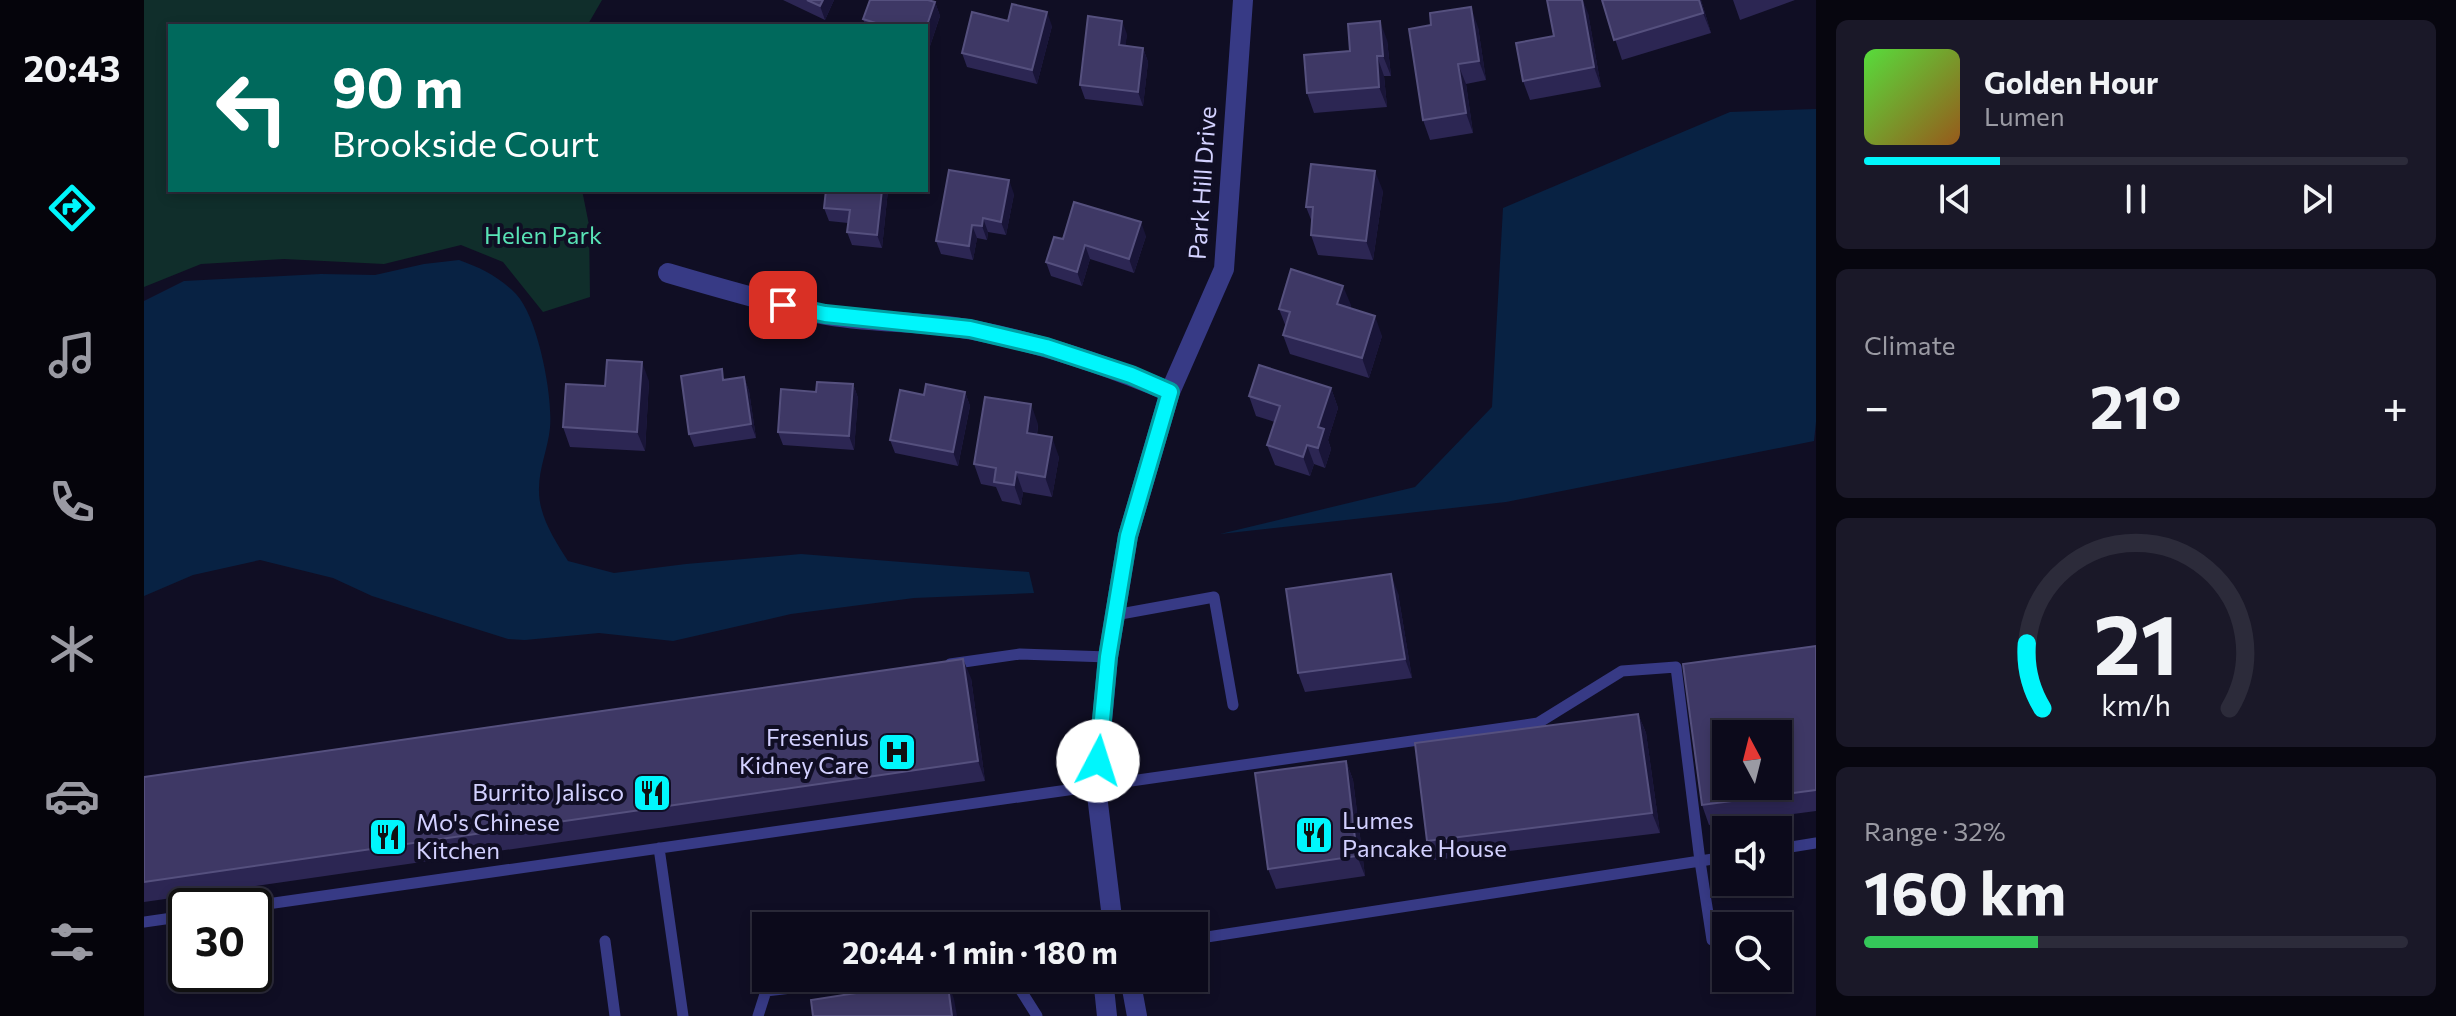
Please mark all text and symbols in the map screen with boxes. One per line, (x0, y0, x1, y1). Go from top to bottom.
text: 20:43 (24, 45, 120, 89)
text: 90 m (332, 51, 463, 120)
icon: left (200, 56, 304, 160)
text: Golden Hour (1984, 63, 2158, 100)
text: Lumen (1984, 100, 2065, 131)
street label: Park Hill Drive (1182, 105, 1221, 261)
text: Brookside Court (332, 120, 599, 164)
icon: previous (1933, 177, 1977, 221)
icon: pause (2114, 177, 2158, 221)
icon: next (2295, 177, 2339, 221)
icon: directions (44, 180, 100, 236)
park label: Helen Park (484, 220, 602, 249)
pin (749, 271, 817, 339)
icon: arrive (761, 283, 805, 327)
icon: music (44, 327, 100, 383)
text: Climate (1864, 329, 1956, 360)
text: 21° (2090, 368, 2182, 441)
text: − (1864, 378, 1889, 432)
text: + (2382, 378, 2408, 432)
icon: phone (44, 474, 100, 530)
text: 21 (2094, 589, 2178, 691)
icon: climate (44, 621, 100, 677)
text: km/h (2101, 687, 2171, 722)
position arrow (1056, 719, 1140, 803)
north arrow (1712, 720, 1792, 800)
map controls (1712, 720, 1792, 992)
place label: Fresenius Kidney Care (739, 722, 869, 779)
hospital icon: Fresenius Kidney Care (876, 731, 918, 773)
icon: car (44, 768, 100, 824)
restaurant icon: Burrito Jalisco (631, 772, 673, 814)
place label: Burrito Jalisco (472, 777, 624, 806)
place label: Lumes Pancake House (1342, 805, 1507, 862)
place label: Mo's Chinese Kitchen (416, 807, 560, 864)
restaurant icon: Lumes Pancake House (1293, 814, 1335, 856)
text: Range · 32% (1864, 815, 2006, 846)
restaurant icon: Mo's Chinese Kitchen (367, 816, 409, 858)
button: sound (1712, 816, 1792, 896)
text: 160 km (1864, 854, 2066, 927)
speed limit sign: 30 (168, 888, 272, 992)
button: search (1712, 912, 1792, 992)
icon: filters (44, 914, 100, 970)
text: 20:44 · 1 min · 180 m (842, 933, 1118, 970)

